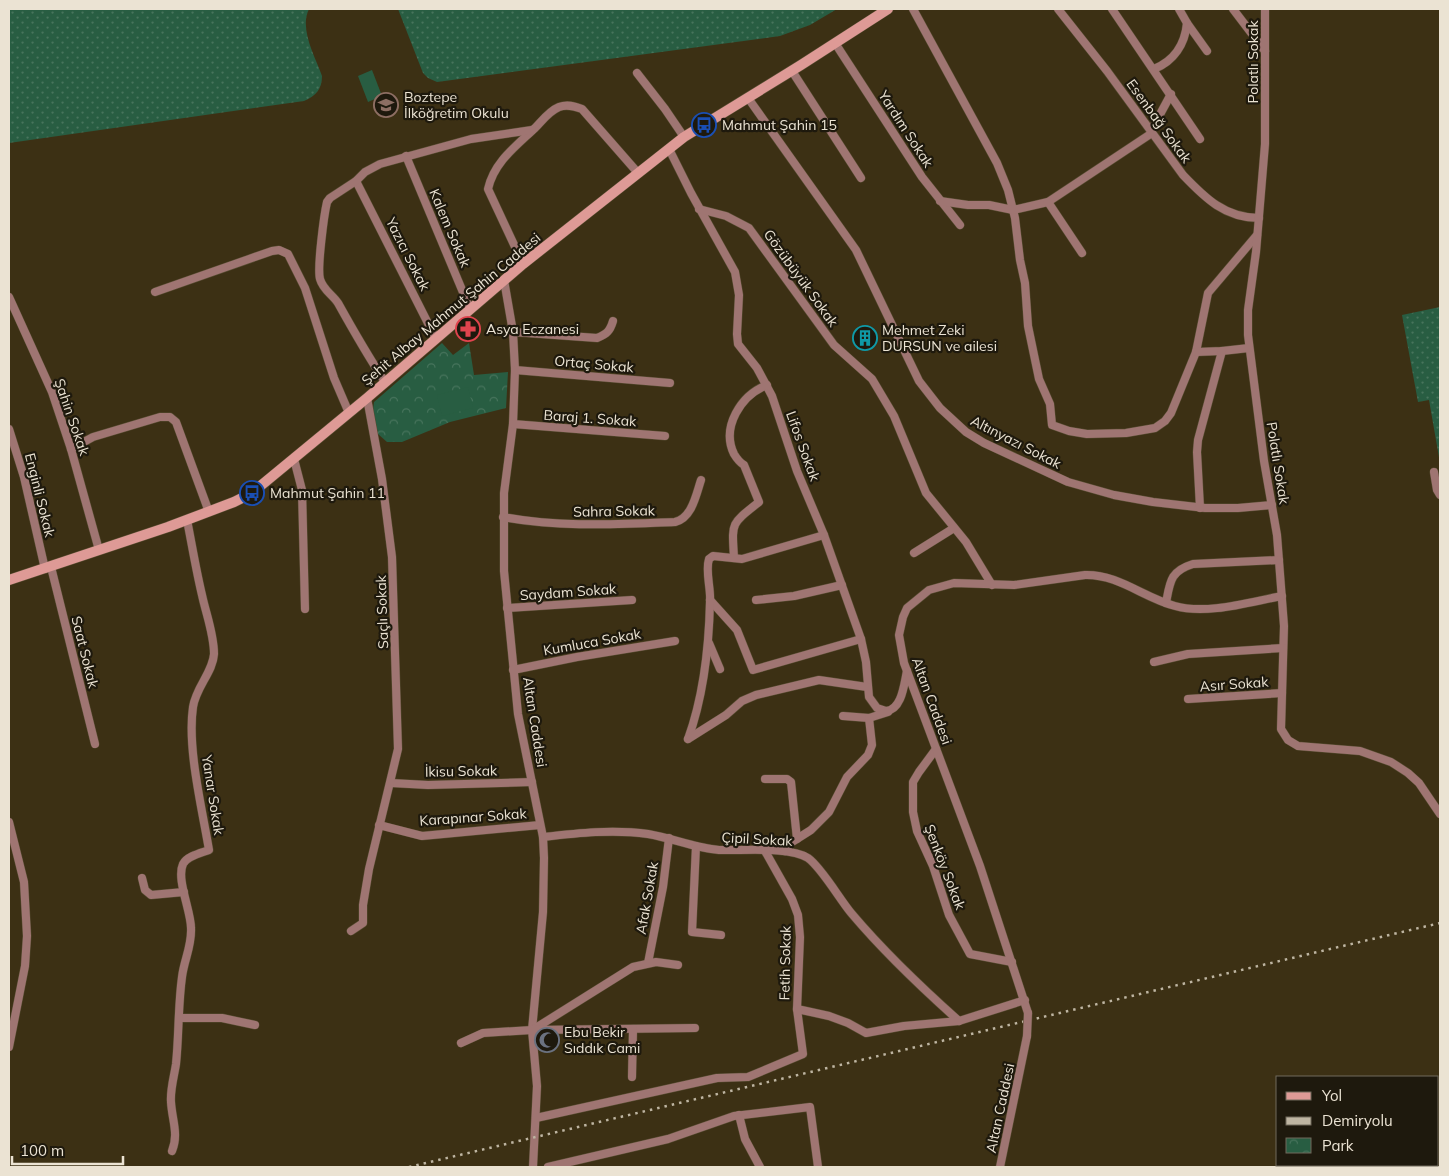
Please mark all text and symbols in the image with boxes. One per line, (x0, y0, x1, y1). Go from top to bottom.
street label: Polatlı Sokak (1244, 20, 1262, 104)
street label: Esenbağ Sokak (1123, 76, 1196, 167)
street label: Yardım Sokak (874, 86, 938, 171)
place label: Boztepe İlköğretim Okulu (404, 88, 509, 122)
school or university icon: Boztepe İlköğretim Okulu (373, 92, 399, 118)
bus stop icon: Mahmut Şahin 15 (691, 112, 717, 138)
place label: Mahmut Şahin 15 (722, 116, 837, 134)
street label: Kalem Sokak (425, 186, 475, 271)
street label: Yazıcı Sokak (381, 213, 434, 294)
street label: Gözübüyük Sokak (760, 226, 843, 331)
street label: Şehit Albay Mahmut Şahin Caddesi (358, 229, 544, 389)
pharmacy icon: Asya Eczanesi (455, 316, 481, 342)
place label: Asya Eczanesi (486, 320, 579, 338)
place label: Mehmet Zeki DURSUN ve ailesi (882, 321, 997, 355)
building icon: Mehmet Zeki DURSUN ve ailesi (852, 325, 878, 351)
street label: Ortaç Sokak (554, 352, 635, 377)
street label: Şahin Sokak (50, 376, 94, 458)
street label: Baraj 1. Sokak (543, 406, 638, 430)
street label: Lifos Sokak (782, 408, 824, 484)
street label: Altınyazı Sokak (968, 411, 1065, 473)
street label: Polatlı Sokak (1263, 420, 1294, 506)
street label: Enginli Sokak (21, 451, 59, 540)
bus stop icon: Mahmut Şahin 11 (239, 480, 265, 506)
place label: Mahmut Şahin 11 (270, 484, 385, 502)
street label: Sahra Sokak (573, 501, 656, 521)
street label: Saçlı Sokak (372, 574, 392, 649)
street label: Saydam Sokak (519, 580, 618, 604)
street label: Saat Sokak (67, 614, 103, 691)
street label: Kumluca Sokak (542, 624, 643, 659)
street label: Altan Caddesi (908, 655, 956, 747)
street label: Asır Sokak (1199, 673, 1270, 695)
street label: Altan Caddesi (519, 676, 551, 768)
street label: Yanar Sokak (198, 753, 228, 837)
street label: İkisu Sokak (425, 761, 498, 781)
street label: Karapınar Sokak (419, 804, 528, 830)
street label: Şenköy Sokak (920, 822, 970, 913)
street label: Çipil Sokak (721, 828, 794, 850)
street label: Afak Sokak (632, 859, 662, 936)
street label: Fetih Sokak (775, 925, 795, 1001)
place label: Ebu Bekir Sıddık Cami (564, 1023, 640, 1057)
mosque icon: Ebu Bekir Sıddık Cami (534, 1027, 560, 1053)
street label: Altan Caddesi (982, 1062, 1018, 1154)
legend (1276, 1076, 1439, 1166)
text: Yol (1321, 1086, 1342, 1105)
text: Demiryolu (1322, 1111, 1393, 1130)
scale bar (12, 1134, 124, 1166)
text: Park (1322, 1136, 1354, 1155)
text: 100 m (20, 1141, 64, 1160)

